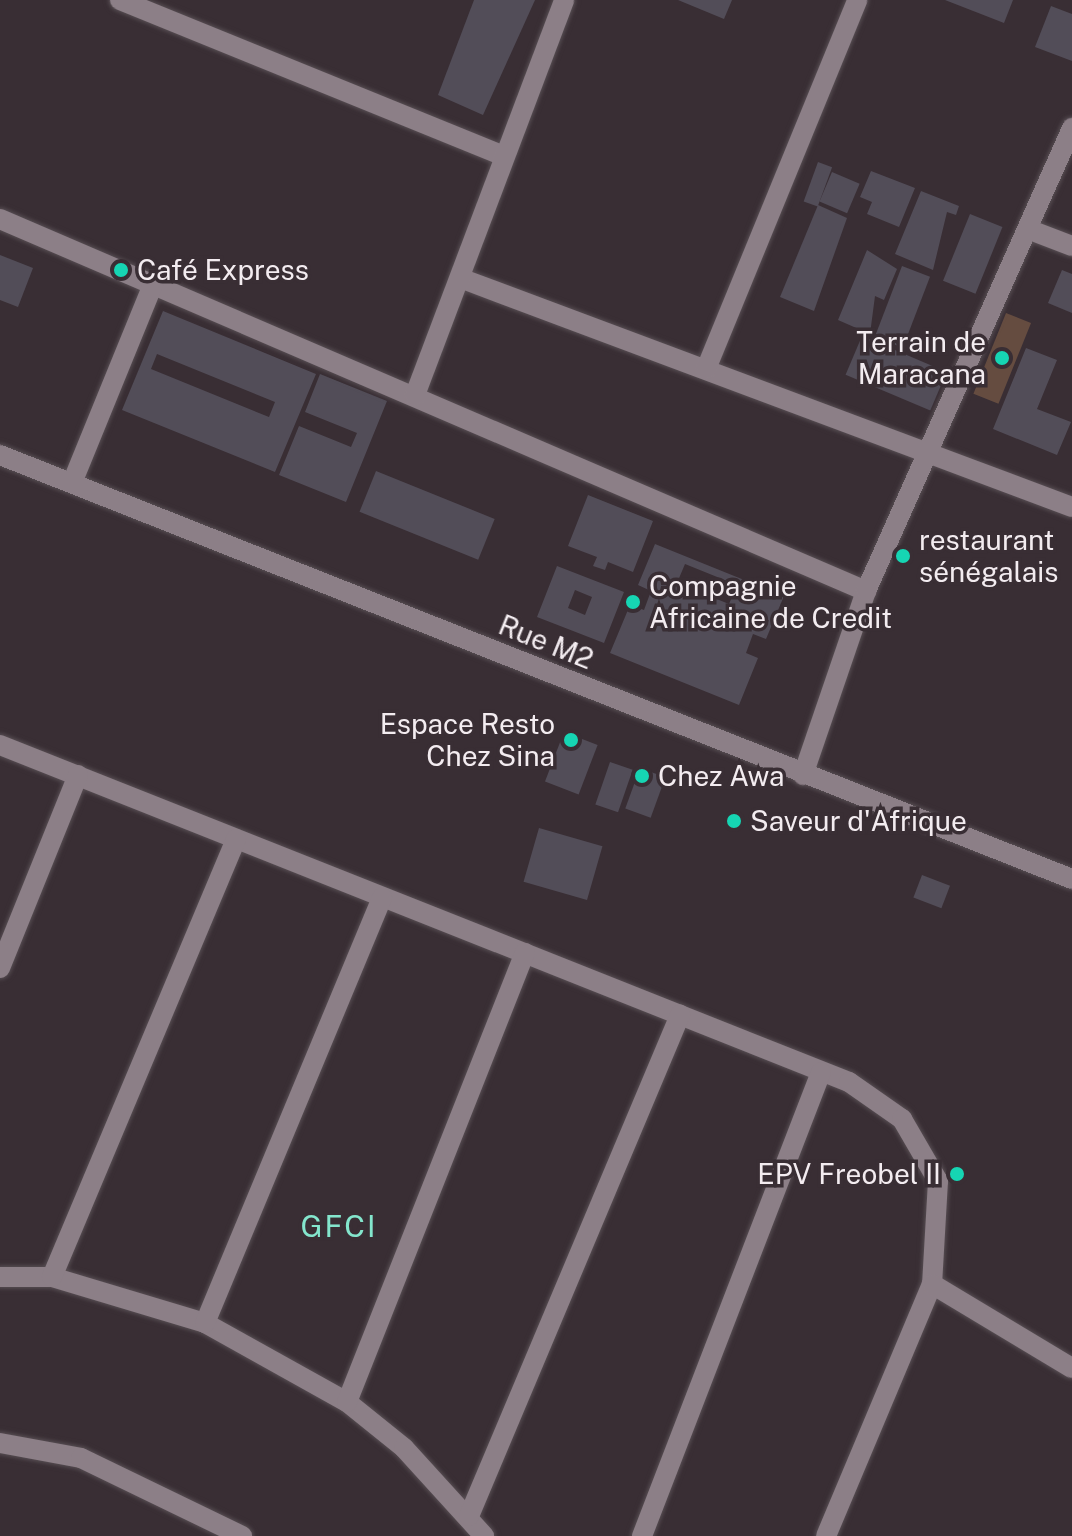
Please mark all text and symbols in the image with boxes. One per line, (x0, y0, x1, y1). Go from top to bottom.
place label: Café Express (137, 253, 309, 287)
marker: Café Express (112, 261, 130, 279)
place label: Terrain de Maracana (856, 325, 986, 391)
marker: Terrain de Maracana (993, 349, 1011, 367)
place label: restaurant sénégalais (919, 523, 1058, 589)
marker: restaurant sénégalais (894, 547, 912, 565)
place label: Compagnie Africaine de Credit (649, 569, 893, 635)
marker: Compagnie Africaine de Credit (624, 593, 642, 611)
street label: Rue M2 (494, 608, 598, 676)
place label: Espace Resto Chez Sina (380, 707, 555, 773)
marker: Espace Resto Chez Sina (562, 731, 580, 749)
place label: Chez Awa (658, 759, 784, 793)
marker: Chez Awa (633, 767, 651, 785)
place label: Saveur d'Afrique (750, 804, 967, 838)
marker: Saveur d'Afrique (725, 812, 743, 830)
place label: EPV Freobel II (757, 1157, 941, 1191)
marker: EPV Freobel II (948, 1165, 966, 1183)
district label: GFCI (301, 1208, 377, 1244)

